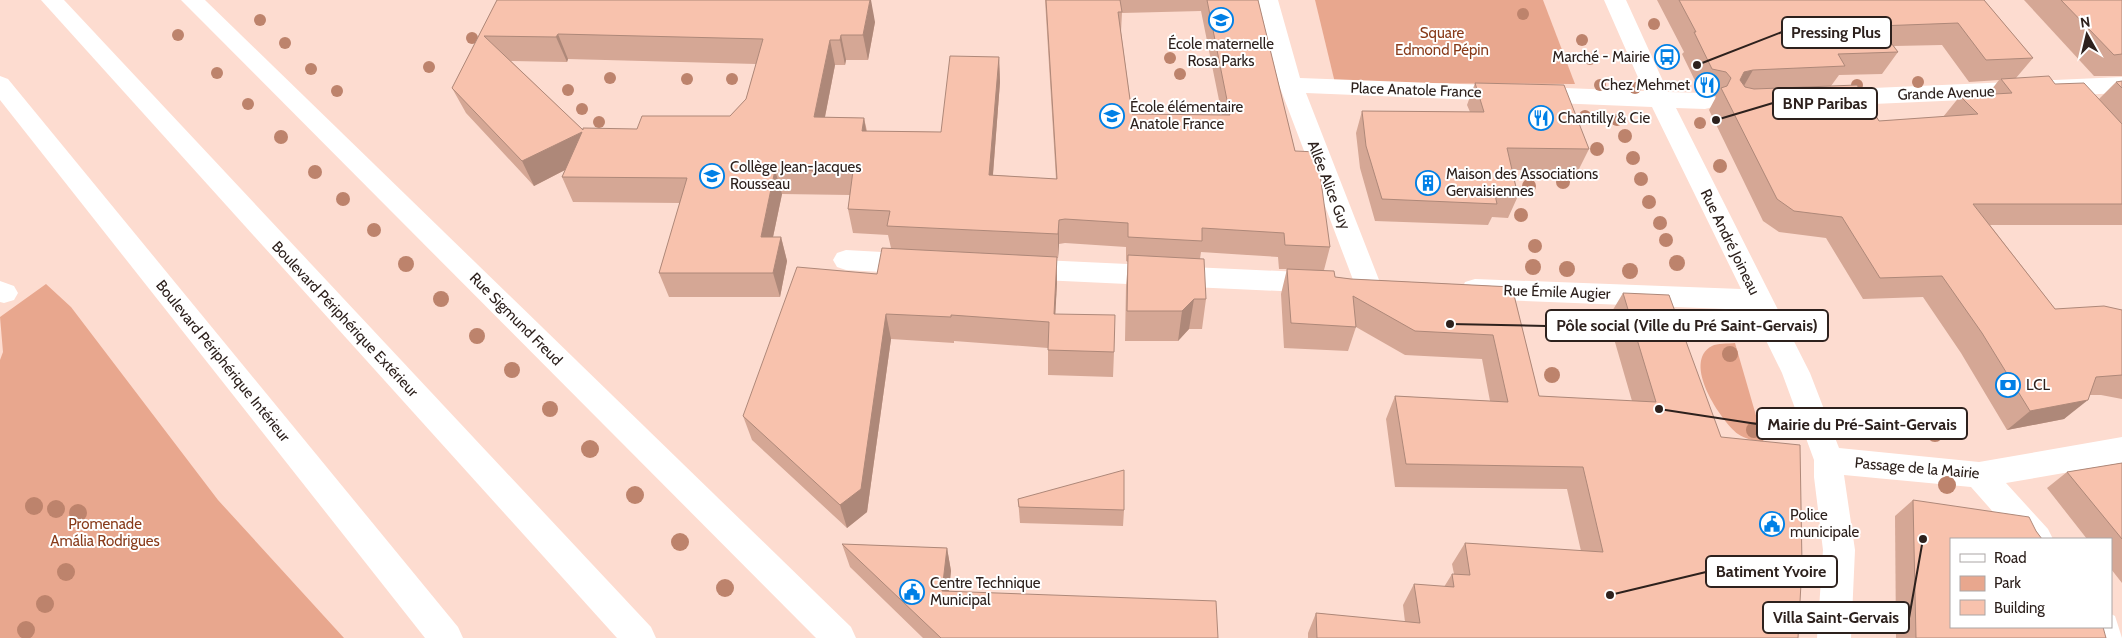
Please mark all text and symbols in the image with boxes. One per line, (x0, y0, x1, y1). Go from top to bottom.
school or university icon: École maternelle Rosa Parks (1208, 7, 1234, 33)
north arrow (2062, 10, 2112, 60)
text: N (2079, 13, 2091, 32)
callout: Pressing Plus (1782, 17, 1891, 48)
text: Pressing Plus (1791, 23, 1881, 42)
park label: Square Edmond Pépin (1395, 24, 1489, 59)
place label: École maternelle Rosa Parks (1168, 34, 1274, 70)
bus stop icon: Marché - Mairie (1654, 44, 1680, 70)
place label: Marché - Mairie (1552, 48, 1650, 66)
restaurant icon: Chez Mehmet (1694, 72, 1720, 98)
place label: Chez Mehmet (1601, 76, 1690, 94)
street label: Place Anatole France (1350, 79, 1482, 101)
street label: Grande Avenue (1897, 82, 1995, 104)
callout: BNP Paribas (1773, 88, 1877, 119)
text: BNP Paribas (1783, 94, 1868, 113)
place label: École élémentaire Anatole France (1130, 97, 1243, 133)
school or university icon: École élémentaire Anatole France (1099, 103, 1125, 129)
restaurant icon: Chantilly & Cie (1528, 105, 1554, 131)
place label: Chantilly & Cie (1558, 109, 1650, 127)
street label: Allée Alice Guy (1304, 138, 1354, 232)
place label: Collège Jean-Jacques Rousseau (730, 158, 861, 193)
school or university icon: Collège Jean-Jacques Rousseau (699, 163, 725, 189)
place label: Maison des Associations Gervaisiennes (1446, 165, 1598, 200)
building icon: Maison des Associations Gervaisiennes (1415, 170, 1441, 196)
street label: Rue André Joineau (1697, 186, 1763, 298)
street label: Boulevard Périphérique Extérieur (268, 237, 422, 401)
street label: Rue Sigmund Freud (466, 269, 566, 369)
street label: Boulevard Périphérique Intérieur (152, 276, 294, 446)
street label: Rue Émile Augier (1503, 280, 1611, 303)
callout: Pôle social (Ville du Pré Saint-Gervais) (1546, 310, 1828, 341)
text: Pôle social (Ville du Pré Saint-Gervais) (1556, 316, 1818, 335)
bank icon: LCL (1995, 372, 2021, 398)
place label: LCL (2026, 376, 2050, 394)
callout: Mairie du Pré-Saint-Gervais (1757, 408, 1967, 439)
text: Mairie du Pré-Saint-Gervais (1767, 415, 1957, 434)
street label: Passage de la Mairie (1854, 454, 1981, 482)
place label: Police municipale (1790, 506, 1860, 541)
public building icon: Police municipale (1759, 511, 1785, 537)
park label: Promenade Amália Rodrigues (50, 515, 160, 550)
legend (1950, 538, 2112, 628)
text: Road (1994, 549, 2027, 567)
callout: Batiment Yvoire (1706, 556, 1837, 587)
text: Batiment Yvoire (1716, 562, 1826, 581)
place label: Centre Technique Municipal (930, 574, 1041, 609)
text: Park (1994, 574, 2021, 592)
public building icon: Centre Technique Municipal (899, 579, 925, 605)
text: Building (1994, 599, 2045, 617)
callout: Villa Saint-Gervais (1763, 602, 1909, 633)
text: Villa Saint-Gervais (1773, 608, 1899, 627)

